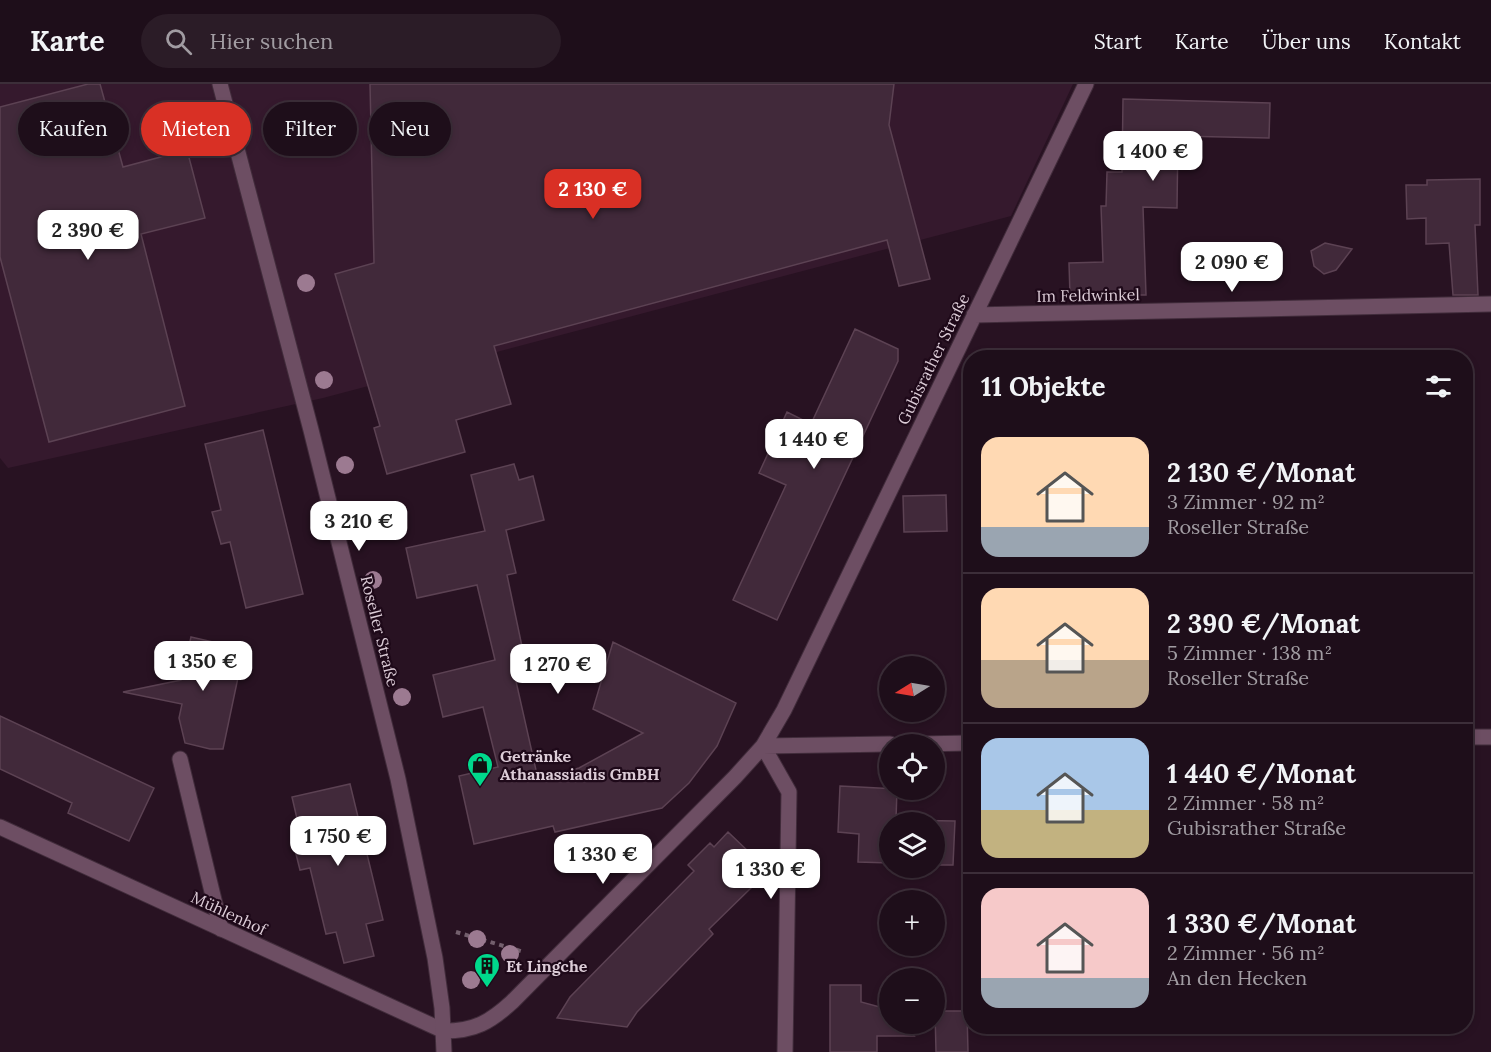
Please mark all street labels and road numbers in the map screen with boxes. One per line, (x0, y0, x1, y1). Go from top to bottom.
street label: Im Feldwinkel (1036, 284, 1140, 306)
street label: Gubisrather Straße (893, 290, 974, 428)
street label: Roseller Straße (357, 573, 404, 689)
street label: Mühlenhof (188, 887, 271, 940)

